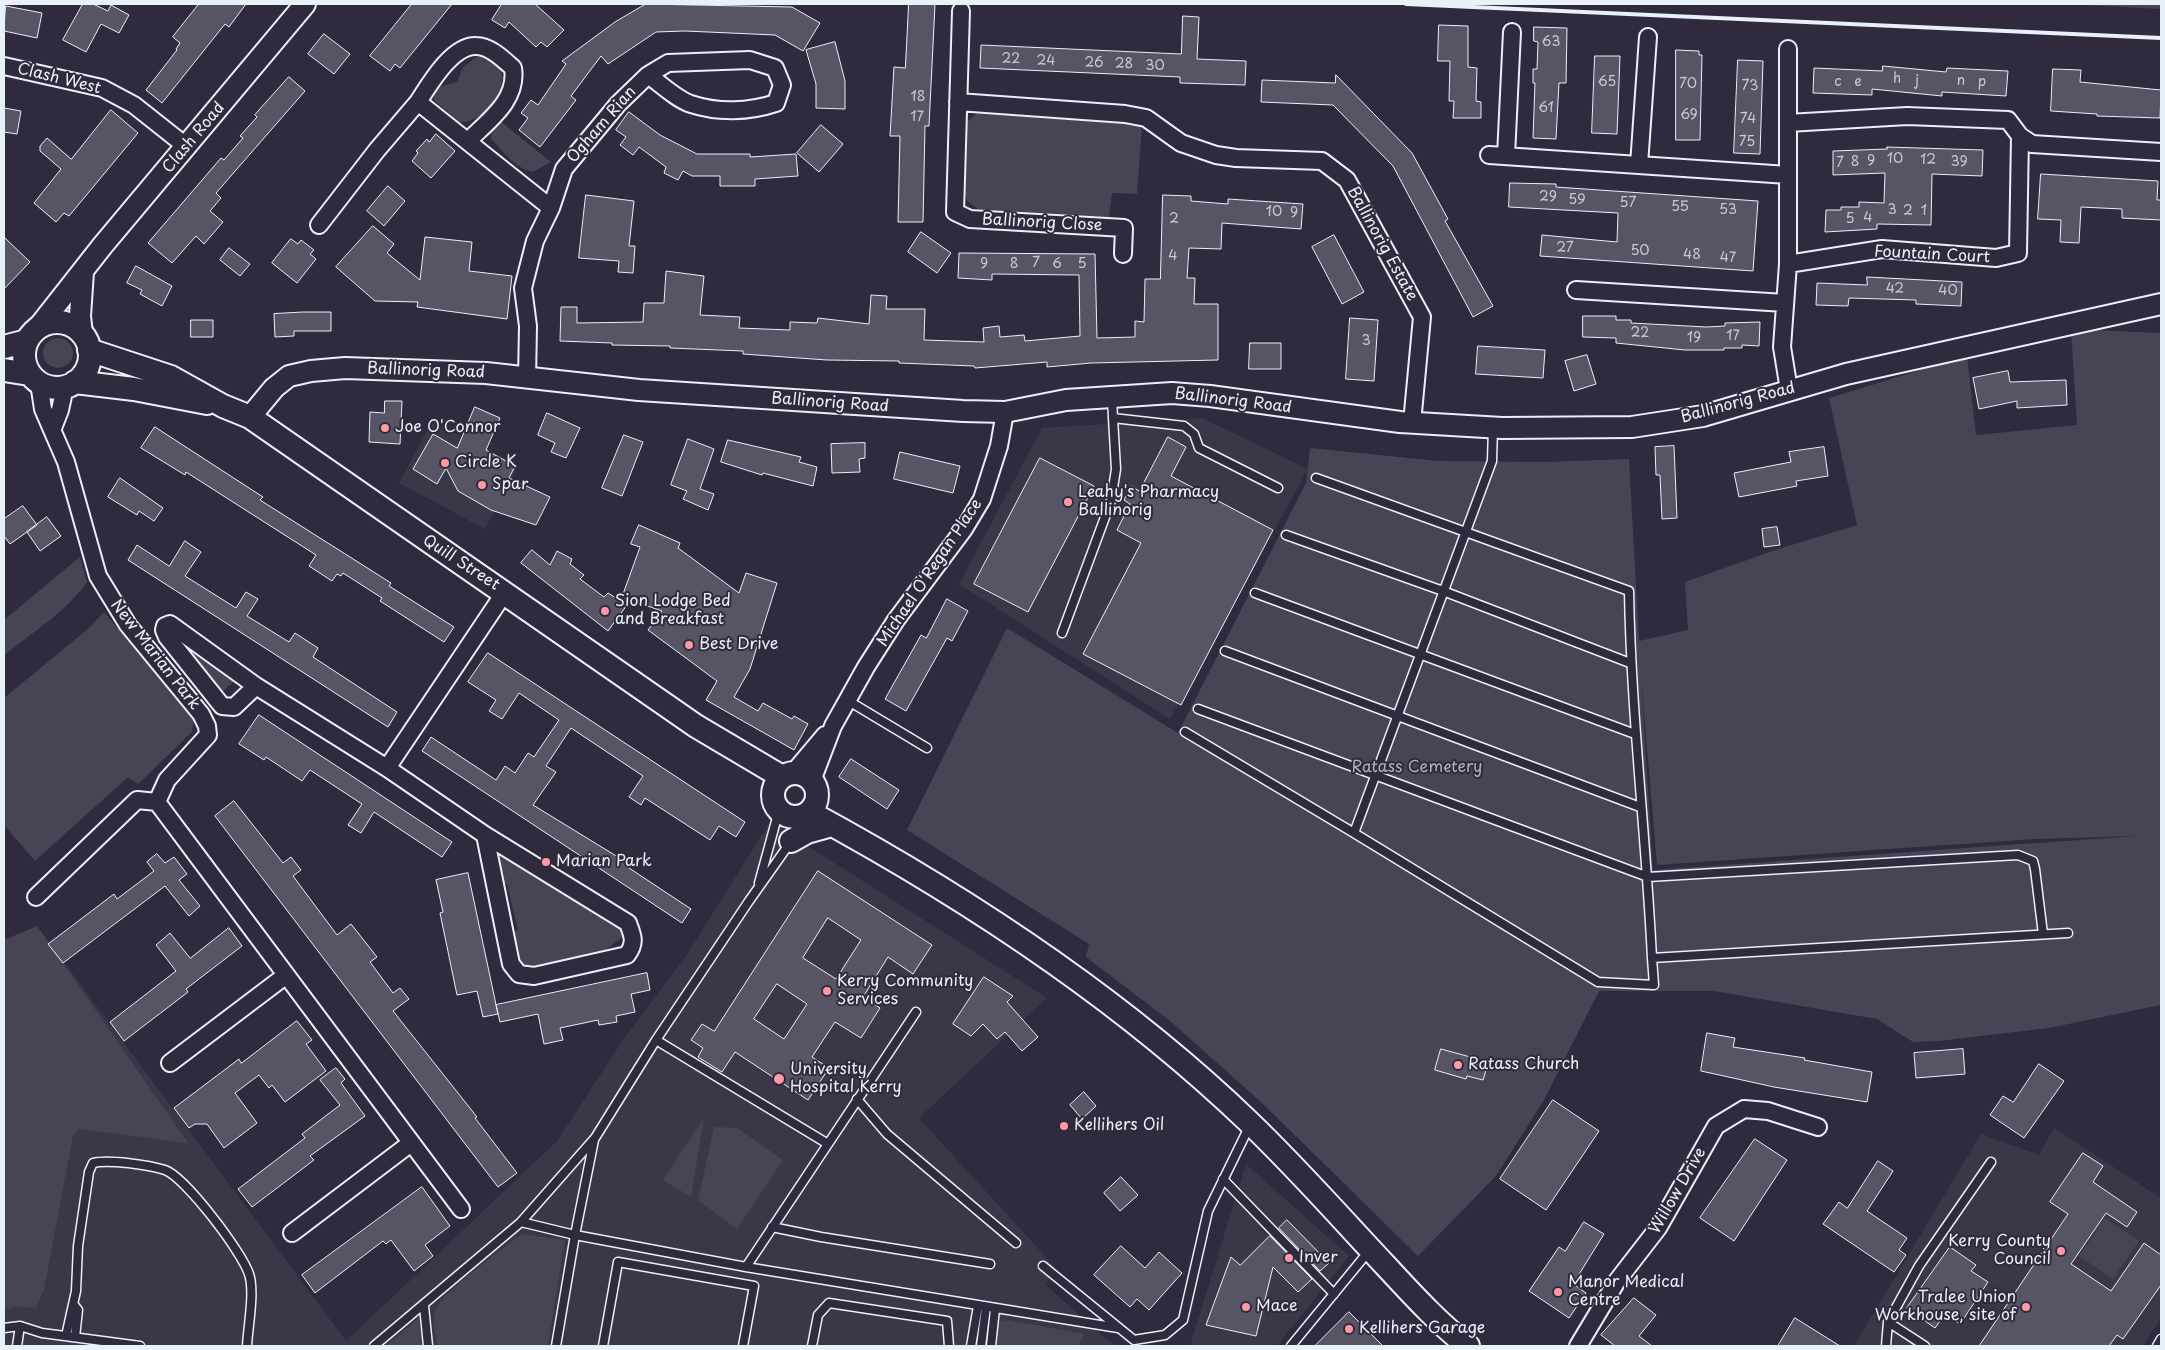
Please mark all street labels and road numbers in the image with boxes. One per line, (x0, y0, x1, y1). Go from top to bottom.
street label: Clash West (15, 59, 103, 99)
street label: Ogham Rian (564, 83, 640, 167)
street label: Clash Road (159, 99, 229, 177)
street label: Ballinorig Estate (1343, 184, 1421, 304)
street label: Ballinorig Close (981, 210, 1103, 236)
street label: Fountain Court (1873, 242, 1991, 268)
street label: Ballinorig Road (367, 359, 485, 383)
street label: Ballinorig Road (1679, 378, 1797, 428)
street label: Ballinorig Road (1173, 384, 1293, 418)
street label: Ballinorig Road (770, 389, 890, 417)
street label: Michael O'Regan Place (873, 496, 987, 650)
street label: Quill Street (419, 531, 503, 595)
street label: New Marian Park (106, 596, 204, 714)
street label: Willow Drive (1645, 1144, 1711, 1238)

